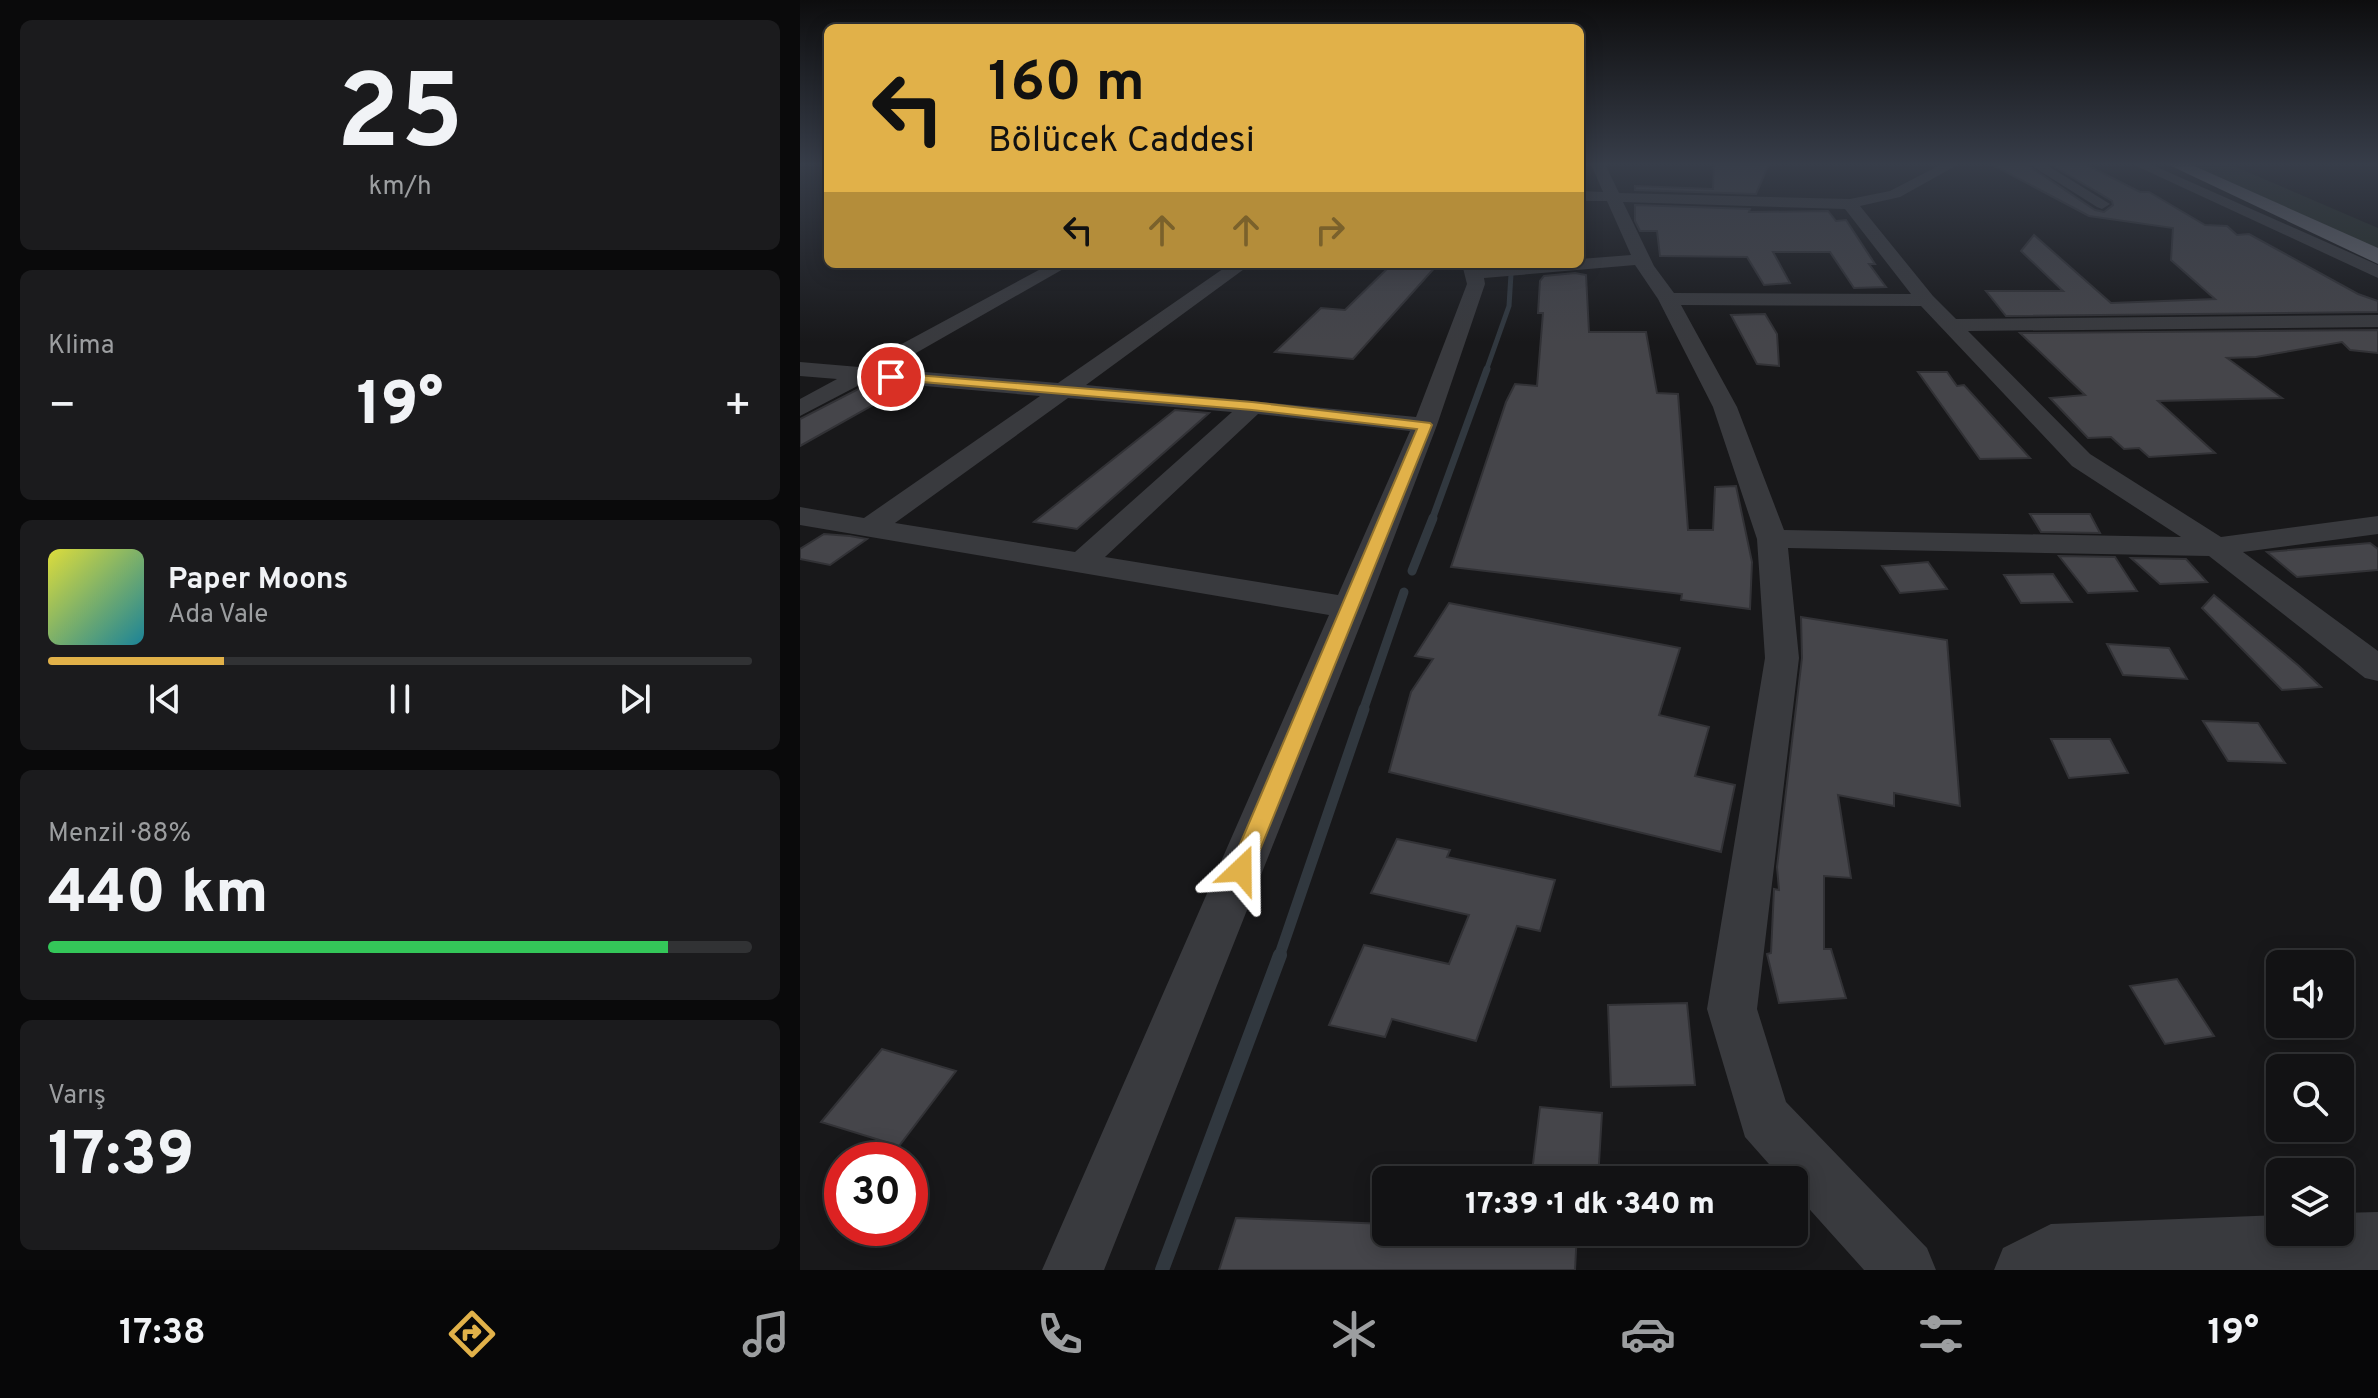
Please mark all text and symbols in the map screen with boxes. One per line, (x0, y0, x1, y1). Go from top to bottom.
text: 160 m (988, 50, 1145, 120)
text: 25 (336, 53, 464, 185)
icon: left (856, 56, 960, 160)
text: Bölücek Caddesi (988, 119, 1255, 165)
text: km/h (368, 171, 432, 204)
icon: left (1056, 208, 1100, 252)
icon: ahead (1140, 208, 1184, 252)
icon: ahead (1224, 208, 1268, 252)
icon: right (1308, 208, 1352, 252)
text: Klima (48, 330, 114, 363)
pin (857, 343, 925, 411)
icon: arrive (869, 355, 913, 399)
text: 19° (357, 370, 443, 446)
text: − (48, 380, 76, 436)
text: + (724, 380, 752, 436)
text: Paper Moons (168, 562, 348, 599)
text: Ada Vale (168, 599, 268, 632)
icon: previous (143, 677, 187, 721)
icon: pause (378, 677, 422, 721)
icon: next (613, 677, 657, 721)
text: Menzil · 88% (48, 818, 191, 851)
position arrow (1199, 828, 1283, 912)
text: 440 km (48, 858, 268, 934)
map controls (2266, 950, 2354, 1246)
button: sound (2266, 950, 2354, 1038)
button: search (2266, 1054, 2354, 1142)
text: Varış (48, 1080, 106, 1113)
text: 17:39 (48, 1120, 194, 1196)
speed limit sign: 30 (824, 1142, 928, 1246)
button: layers (2266, 1158, 2354, 1246)
text: 17:39 · 1 dk · 340 m (1465, 1187, 1715, 1224)
icon: directions (444, 1306, 500, 1362)
icon: music (738, 1306, 794, 1362)
icon: phone (1032, 1306, 1088, 1362)
icon: climate (1326, 1306, 1382, 1362)
icon: car (1620, 1306, 1676, 1362)
icon: filters (1913, 1306, 1969, 1362)
text: 17:38 (119, 1311, 206, 1357)
text: 19° (2207, 1311, 2259, 1357)

